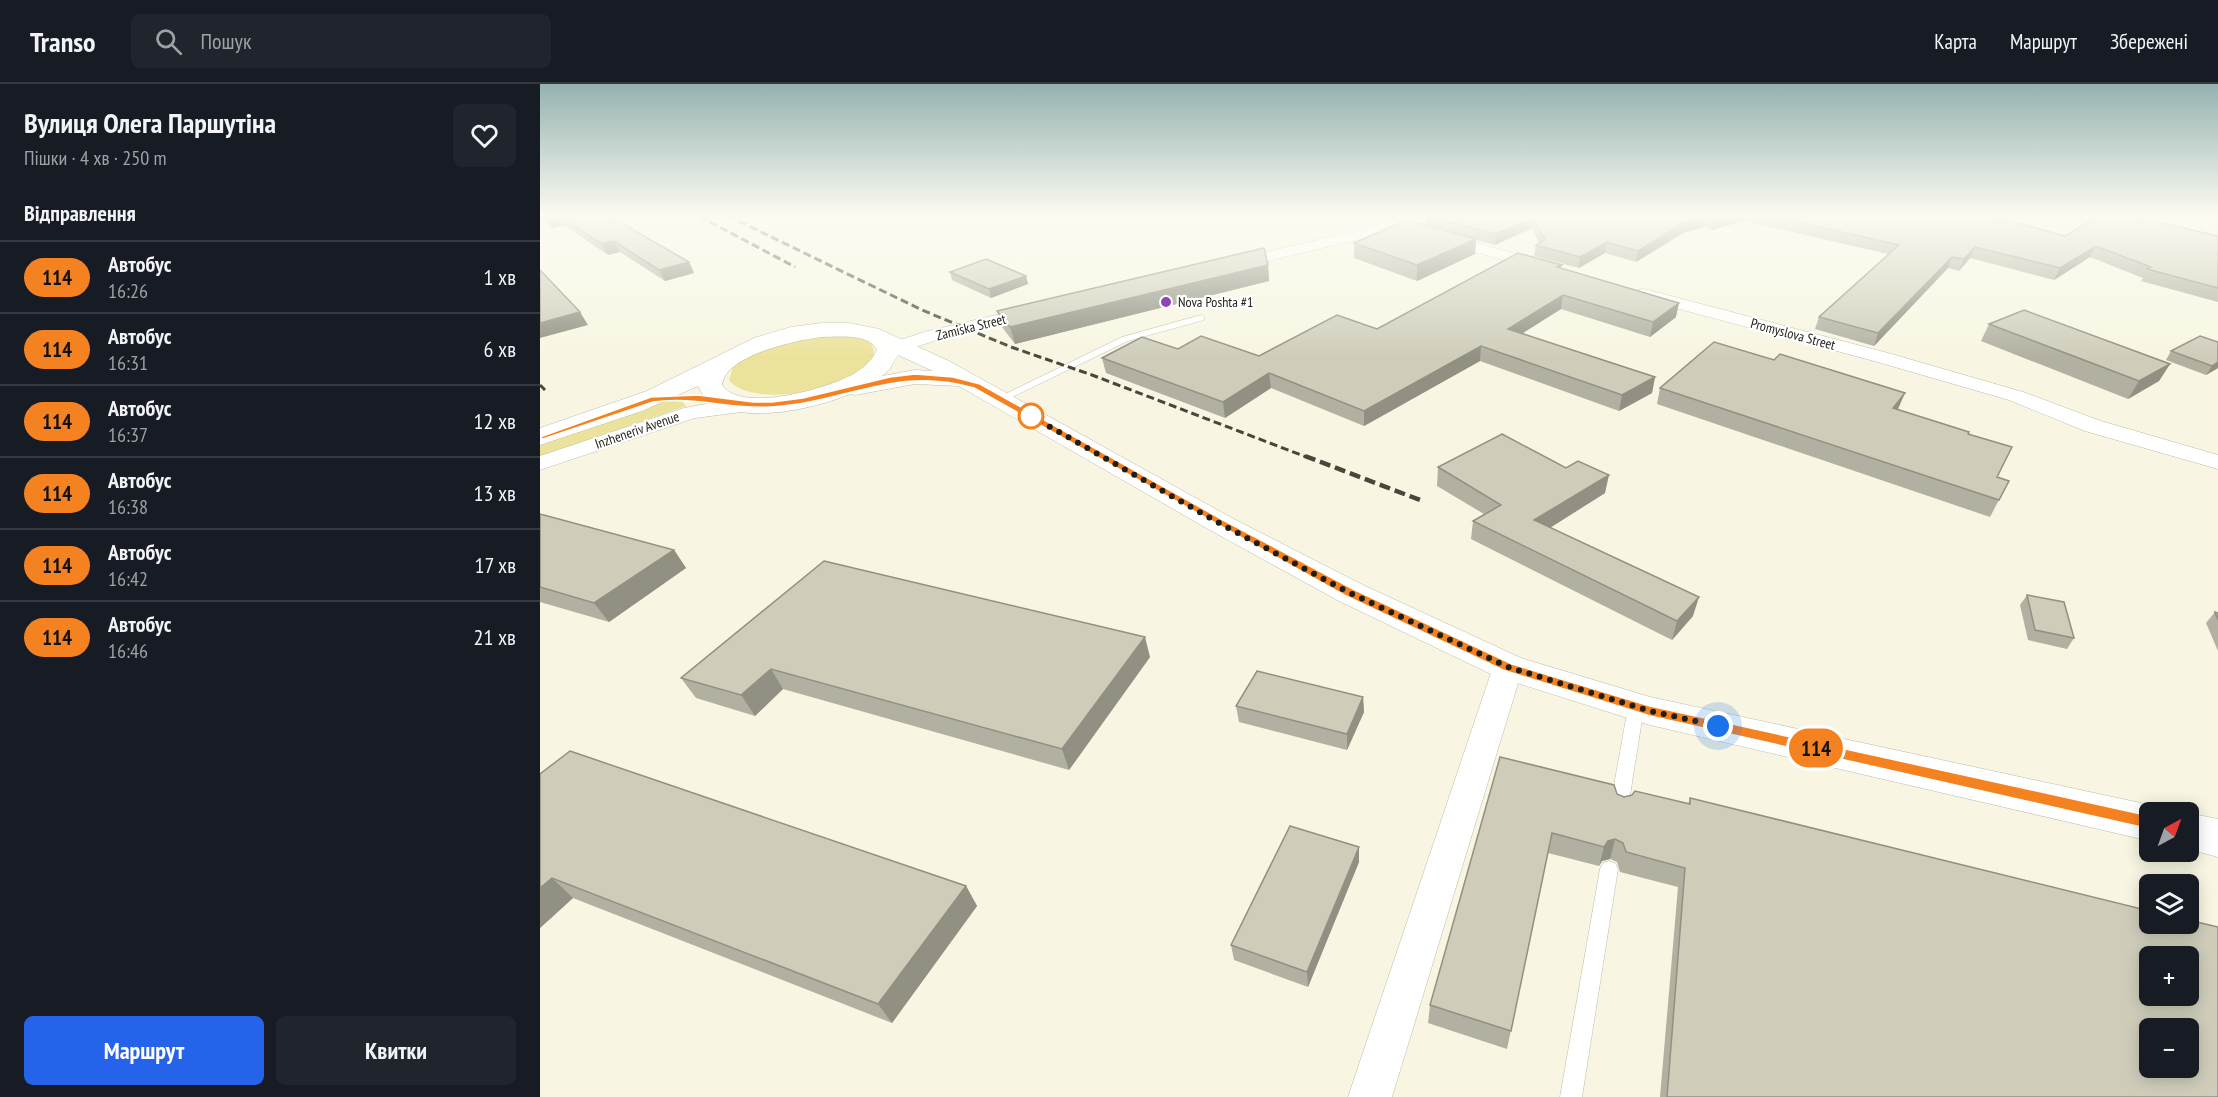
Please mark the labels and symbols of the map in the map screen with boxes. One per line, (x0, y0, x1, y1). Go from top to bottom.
place label: Nova Poshta #1 (1178, 293, 1253, 311)
marker: Nova Poshta #1 (1159, 295, 1173, 309)
street label: Zamiska Street (934, 310, 1008, 344)
street label: Promyslova Street (1749, 314, 1838, 354)
unlabelled marker (1018, 403, 1044, 429)
street label: Inzheneriv Avenue (592, 407, 682, 453)
your location (1703, 711, 1733, 741)
line badge: 114 (1782, 728, 1850, 768)
north arrow (2139, 802, 2199, 862)

